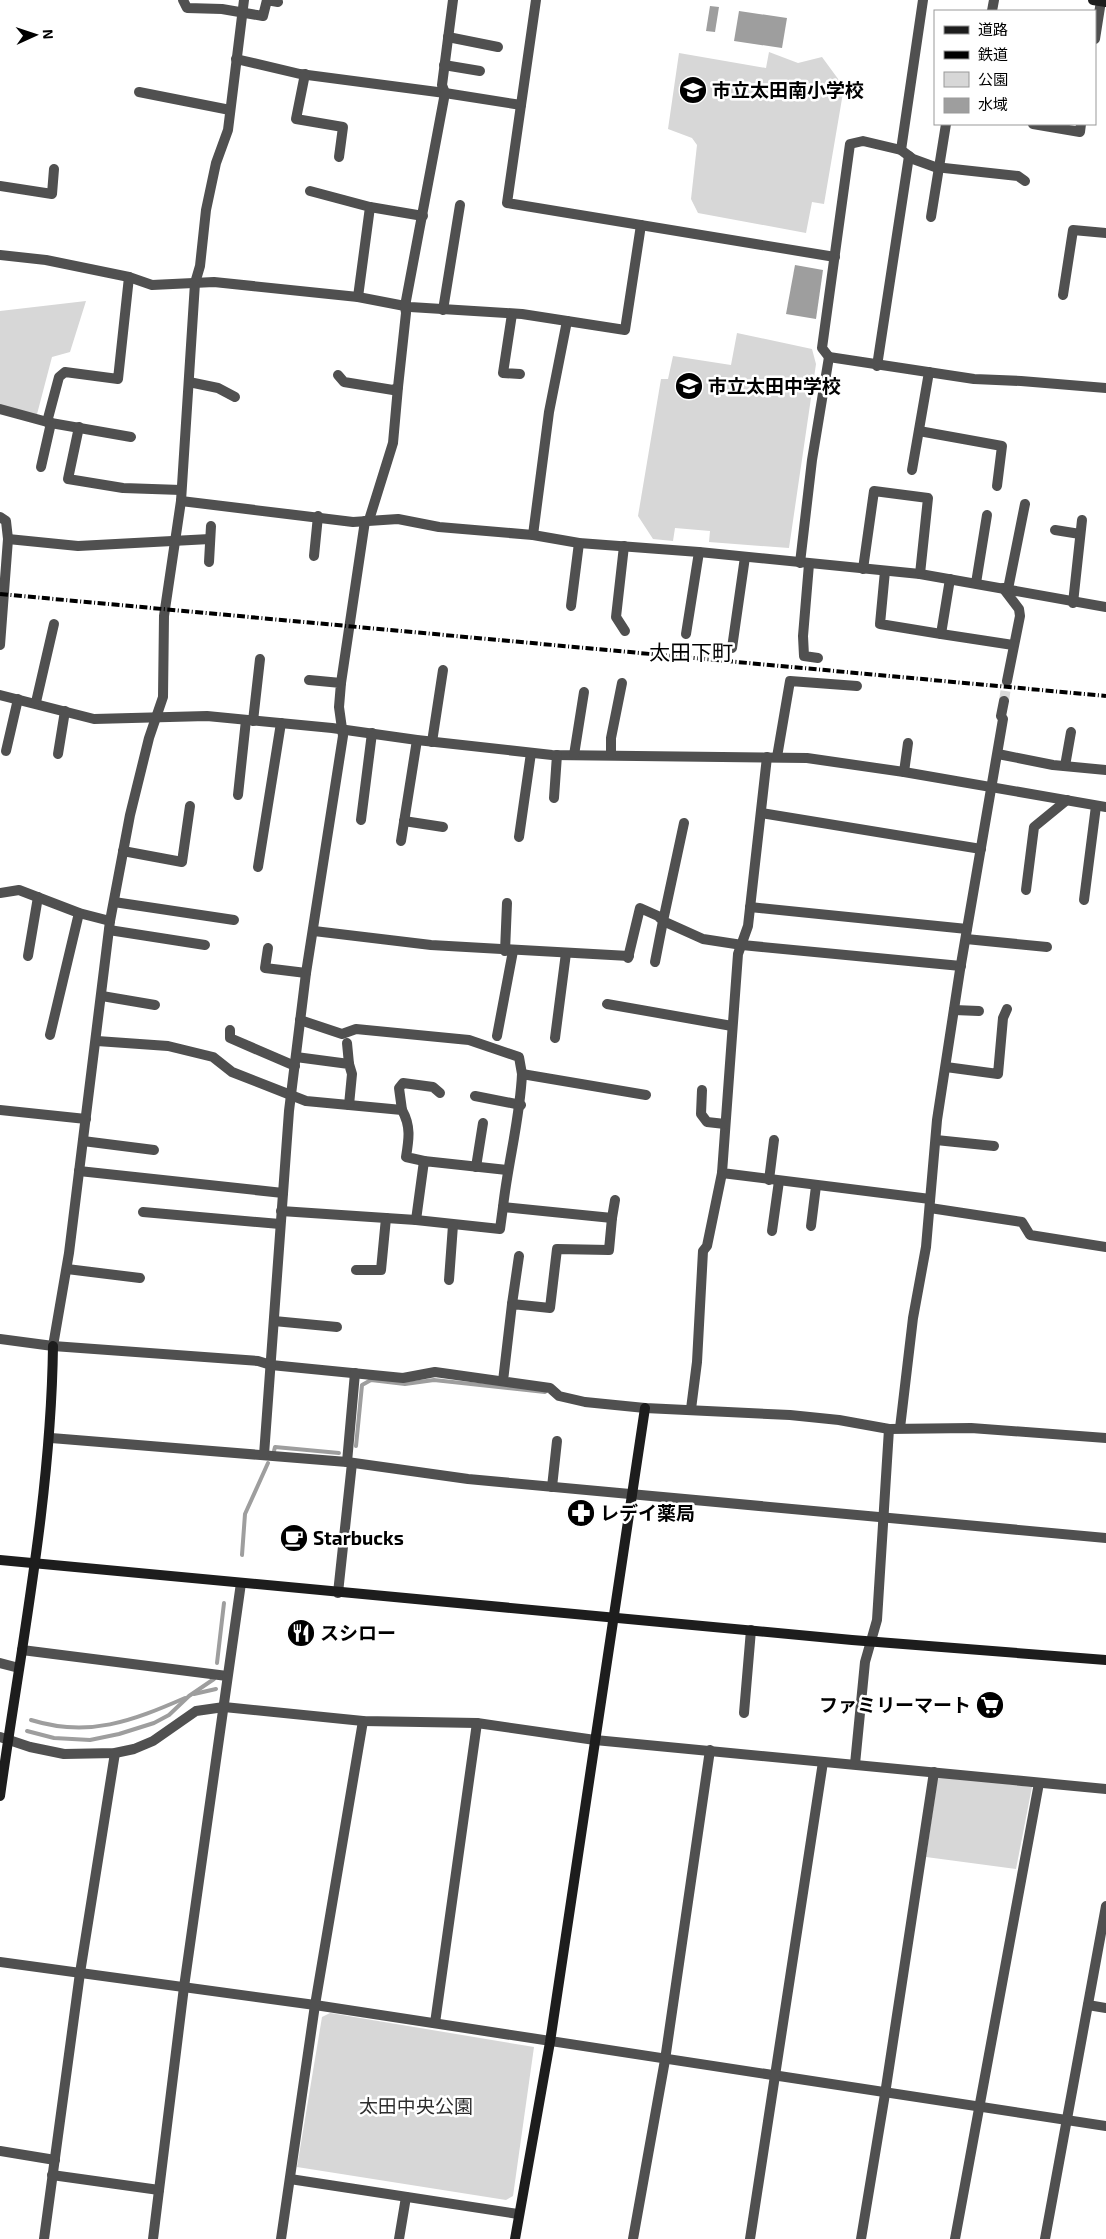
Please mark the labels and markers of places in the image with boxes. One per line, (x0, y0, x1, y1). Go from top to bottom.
school or university icon: 市立太田南小学校 (678, 75, 708, 105)
place label: 市立太田南小学校 (712, 78, 864, 101)
school or university icon: 市立太田中学校 (674, 371, 704, 401)
place label: 市立太田中学校 (708, 374, 841, 397)
pharmacy icon: レデイ薬局 (566, 1498, 596, 1528)
place label: レデイ薬局 (600, 1501, 695, 1524)
cafe icon: Starbucks (279, 1523, 309, 1553)
place label: Starbucks (313, 1526, 404, 1549)
restaurant icon: スシロー (286, 1618, 316, 1648)
place label: スシロー (320, 1621, 396, 1644)
supermarket icon: ファミリーマート (975, 1690, 1005, 1720)
place label: ファミリーマート (819, 1693, 971, 1716)

